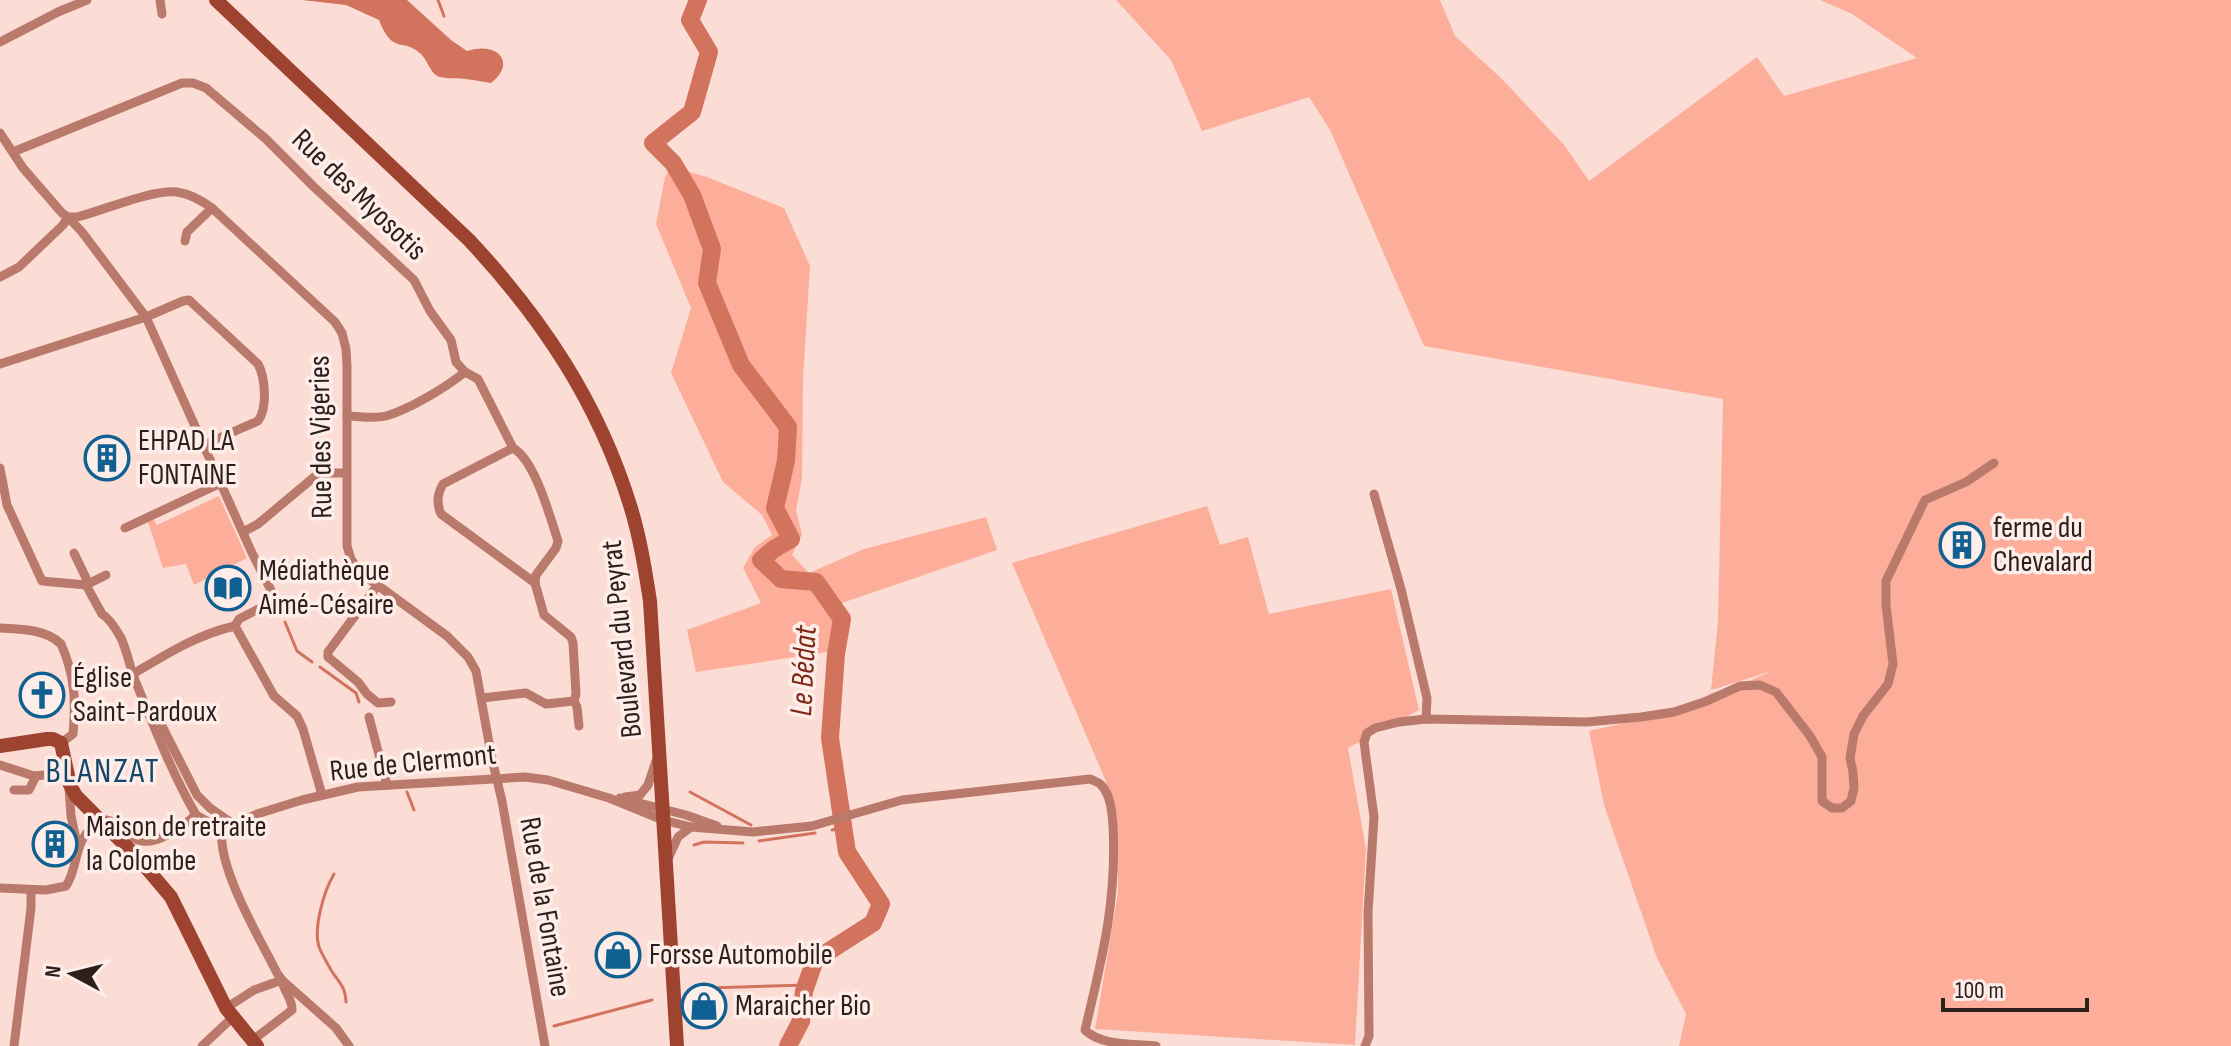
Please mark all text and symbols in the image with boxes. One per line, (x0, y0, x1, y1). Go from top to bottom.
street label: Rue des Myosotis (284, 122, 434, 268)
street label: Rue des Vigeries (302, 355, 340, 519)
place label: EHPAD LA FONTAINE (138, 423, 237, 493)
building icon: EHPAD LA FONTAINE (83, 434, 131, 482)
place label: ferme du Chevalard (1993, 510, 2093, 580)
building icon: ferme du Chevalard (1938, 521, 1986, 569)
street label: Boulevard du Peyrat (594, 538, 650, 740)
place label: Médiathèque Aimé-Césaire (258, 553, 394, 623)
library icon: Médiathèque Aimé-Césaire (204, 564, 252, 612)
water label: Le Bédat (782, 623, 826, 717)
place label: Église Saint-Pardoux (73, 660, 217, 730)
church icon: Église Saint-Pardoux (18, 671, 66, 719)
street label: Rue de Clermont (328, 736, 498, 790)
district label: BLANZAT (45, 751, 161, 792)
place label: Maison de retraite la Colombe (86, 809, 267, 879)
street label: Rue de la Fontaine (511, 814, 579, 1000)
building icon: Maison de retraite la Colombe (31, 820, 79, 868)
shop icon: Forsse Automobile (594, 931, 642, 979)
north arrow (32, 934, 112, 1014)
place label: Forsse Automobile (649, 937, 833, 973)
scale bar (1943, 962, 2087, 1012)
text: N (40, 964, 68, 979)
text: 100 m (1955, 976, 2004, 1005)
shop icon: Maraicher Bio (680, 982, 728, 1030)
place label: Maraicher Bio (735, 988, 871, 1024)

